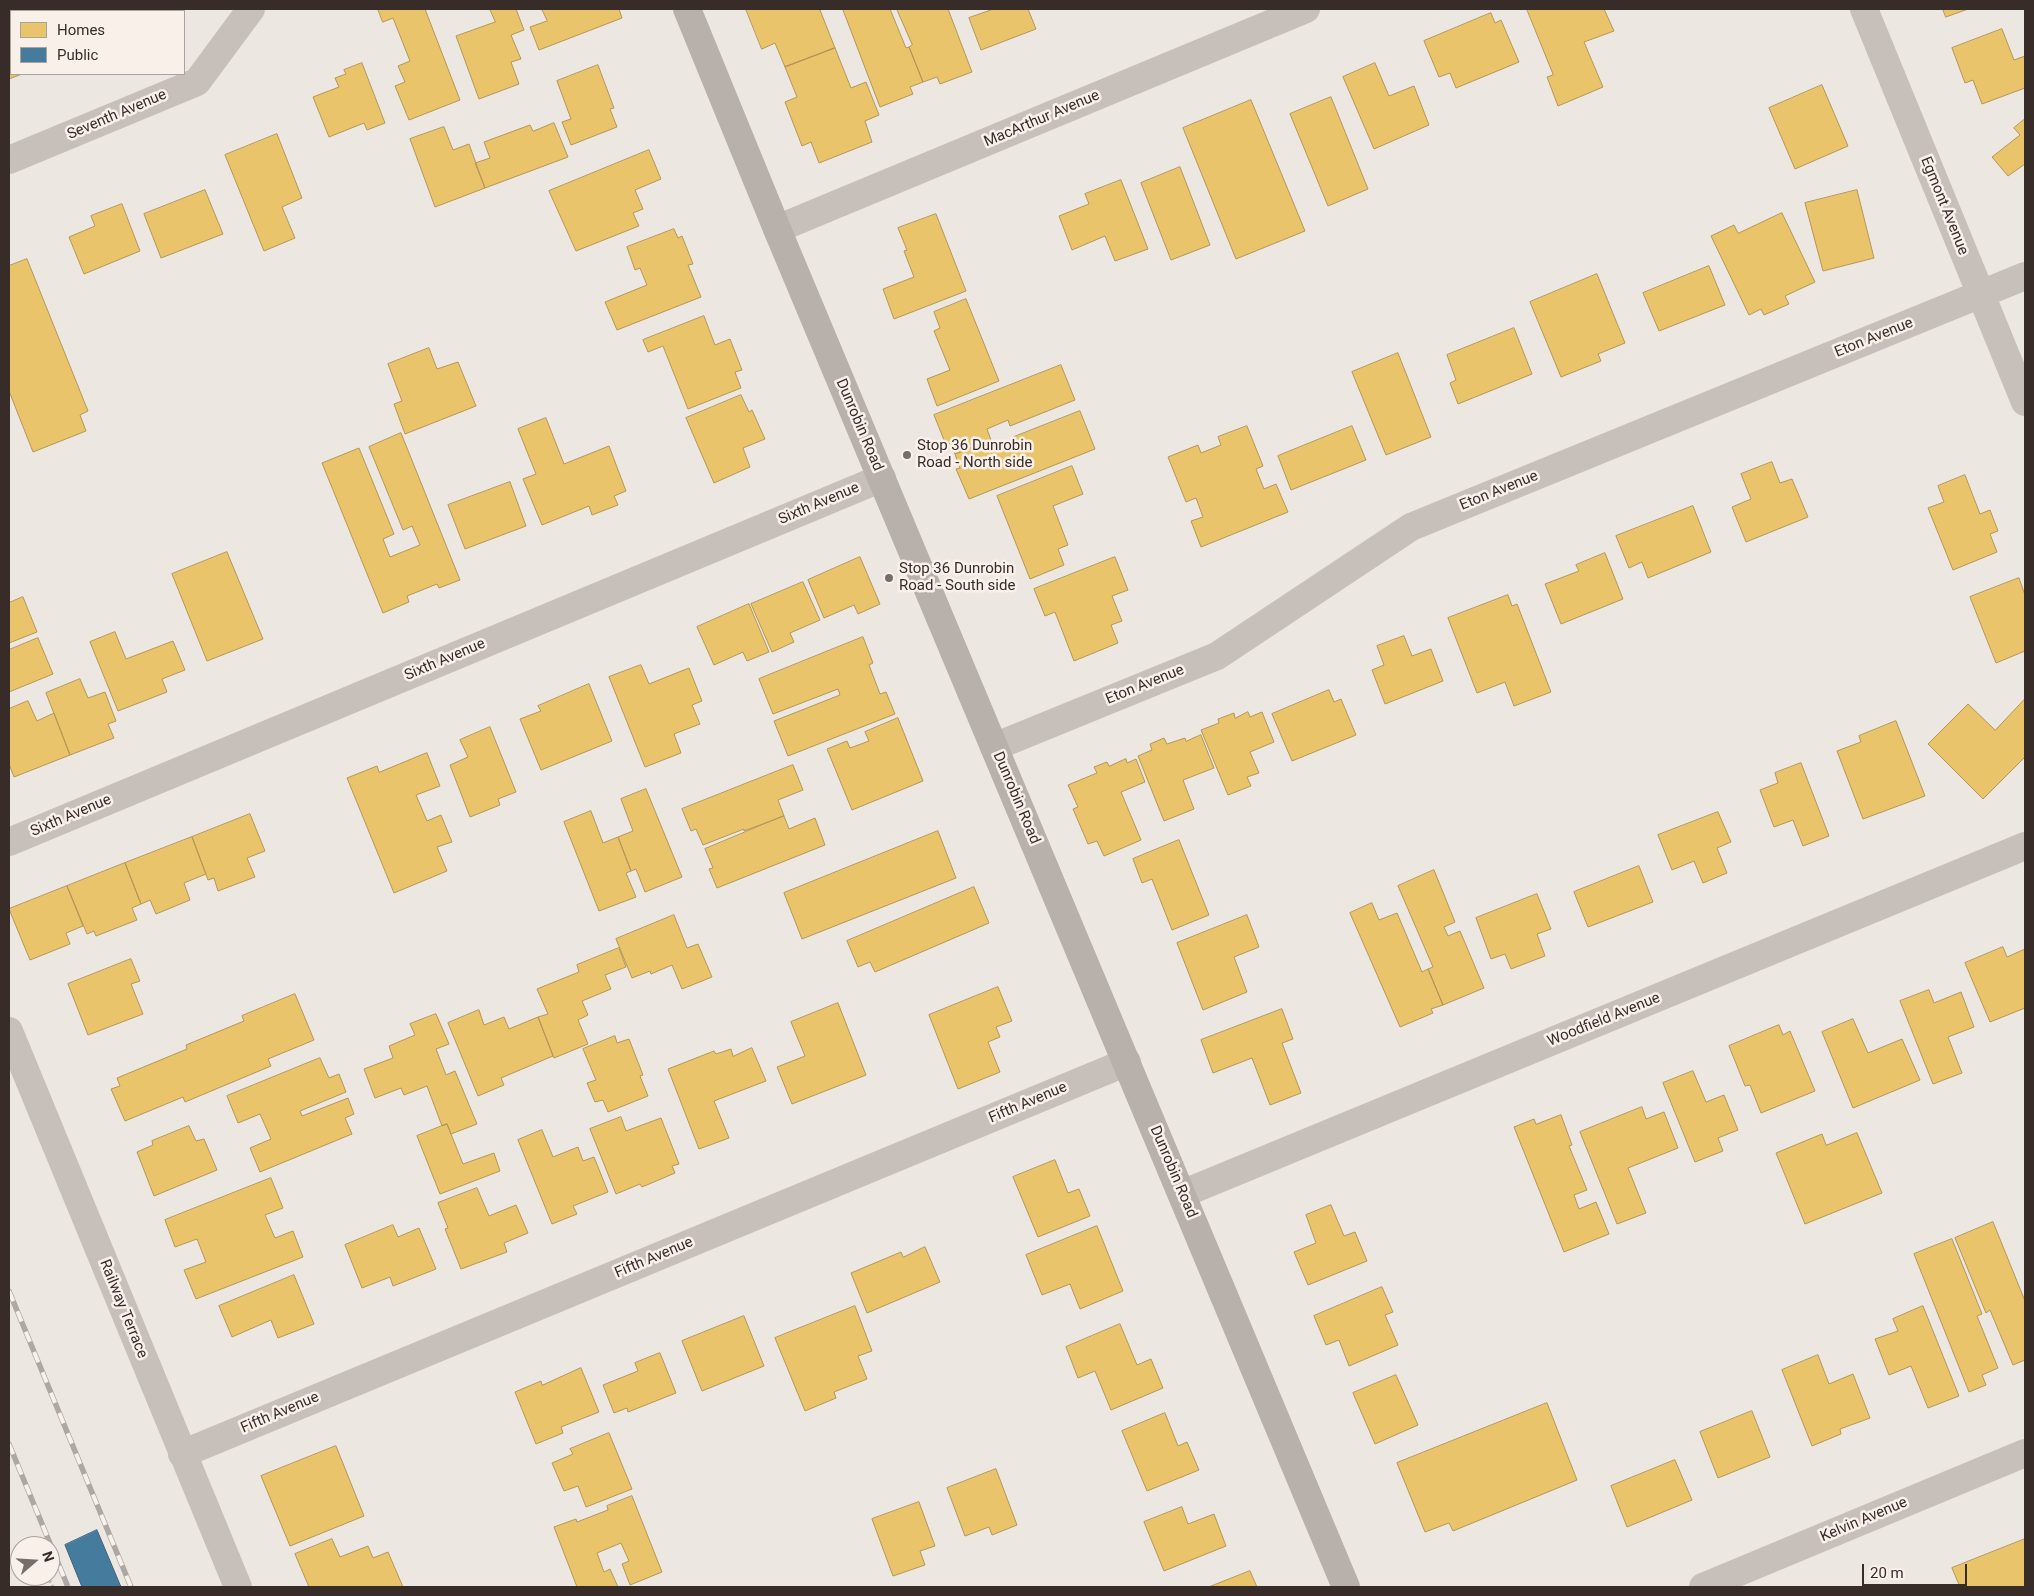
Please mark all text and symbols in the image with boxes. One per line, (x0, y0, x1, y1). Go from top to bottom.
legend (10, 10, 185, 75)
text: Homes (57, 21, 105, 39)
text: Public (57, 46, 98, 64)
street label: Seventh Avenue (65, 86, 169, 144)
street label: MacArthur Avenue (982, 87, 1102, 151)
street label: Egmont Avenue (1916, 154, 1972, 258)
street label: Eton Avenue (1832, 314, 1916, 362)
street label: Dunrobin Road (831, 376, 887, 474)
place label: Stop 36 Dunrobin Road - North side (917, 437, 1032, 472)
marker: Stop 36 Dunrobin Road - North side (901, 449, 913, 461)
street label: Eton Avenue (1457, 467, 1541, 515)
street label: Sixth Avenue (776, 479, 862, 529)
place label: Stop 36 Dunrobin Road - South side (899, 560, 1015, 595)
marker: Stop 36 Dunrobin Road - South side (883, 572, 895, 584)
street label: Sixth Avenue (402, 635, 488, 685)
street label: Eton Avenue (1103, 661, 1187, 709)
street label: Dunrobin Road (988, 749, 1044, 847)
street label: Sixth Avenue (28, 791, 114, 841)
street label: Woodfield Avenue (1545, 989, 1663, 1051)
street label: Fifth Avenue (986, 1078, 1070, 1128)
street label: Dunrobin Road (1145, 1123, 1201, 1221)
street label: Fifth Avenue (612, 1233, 696, 1283)
street label: Railway Terrace (95, 1257, 151, 1361)
street label: Fifth Avenue (238, 1388, 322, 1438)
street label: Kelvin Avenue (1818, 1494, 1910, 1546)
north arrow (10, 1536, 60, 1586)
text: N (39, 1549, 57, 1564)
scale bar (1864, 1554, 1969, 1586)
text: 20 m (1870, 1564, 1904, 1582)

